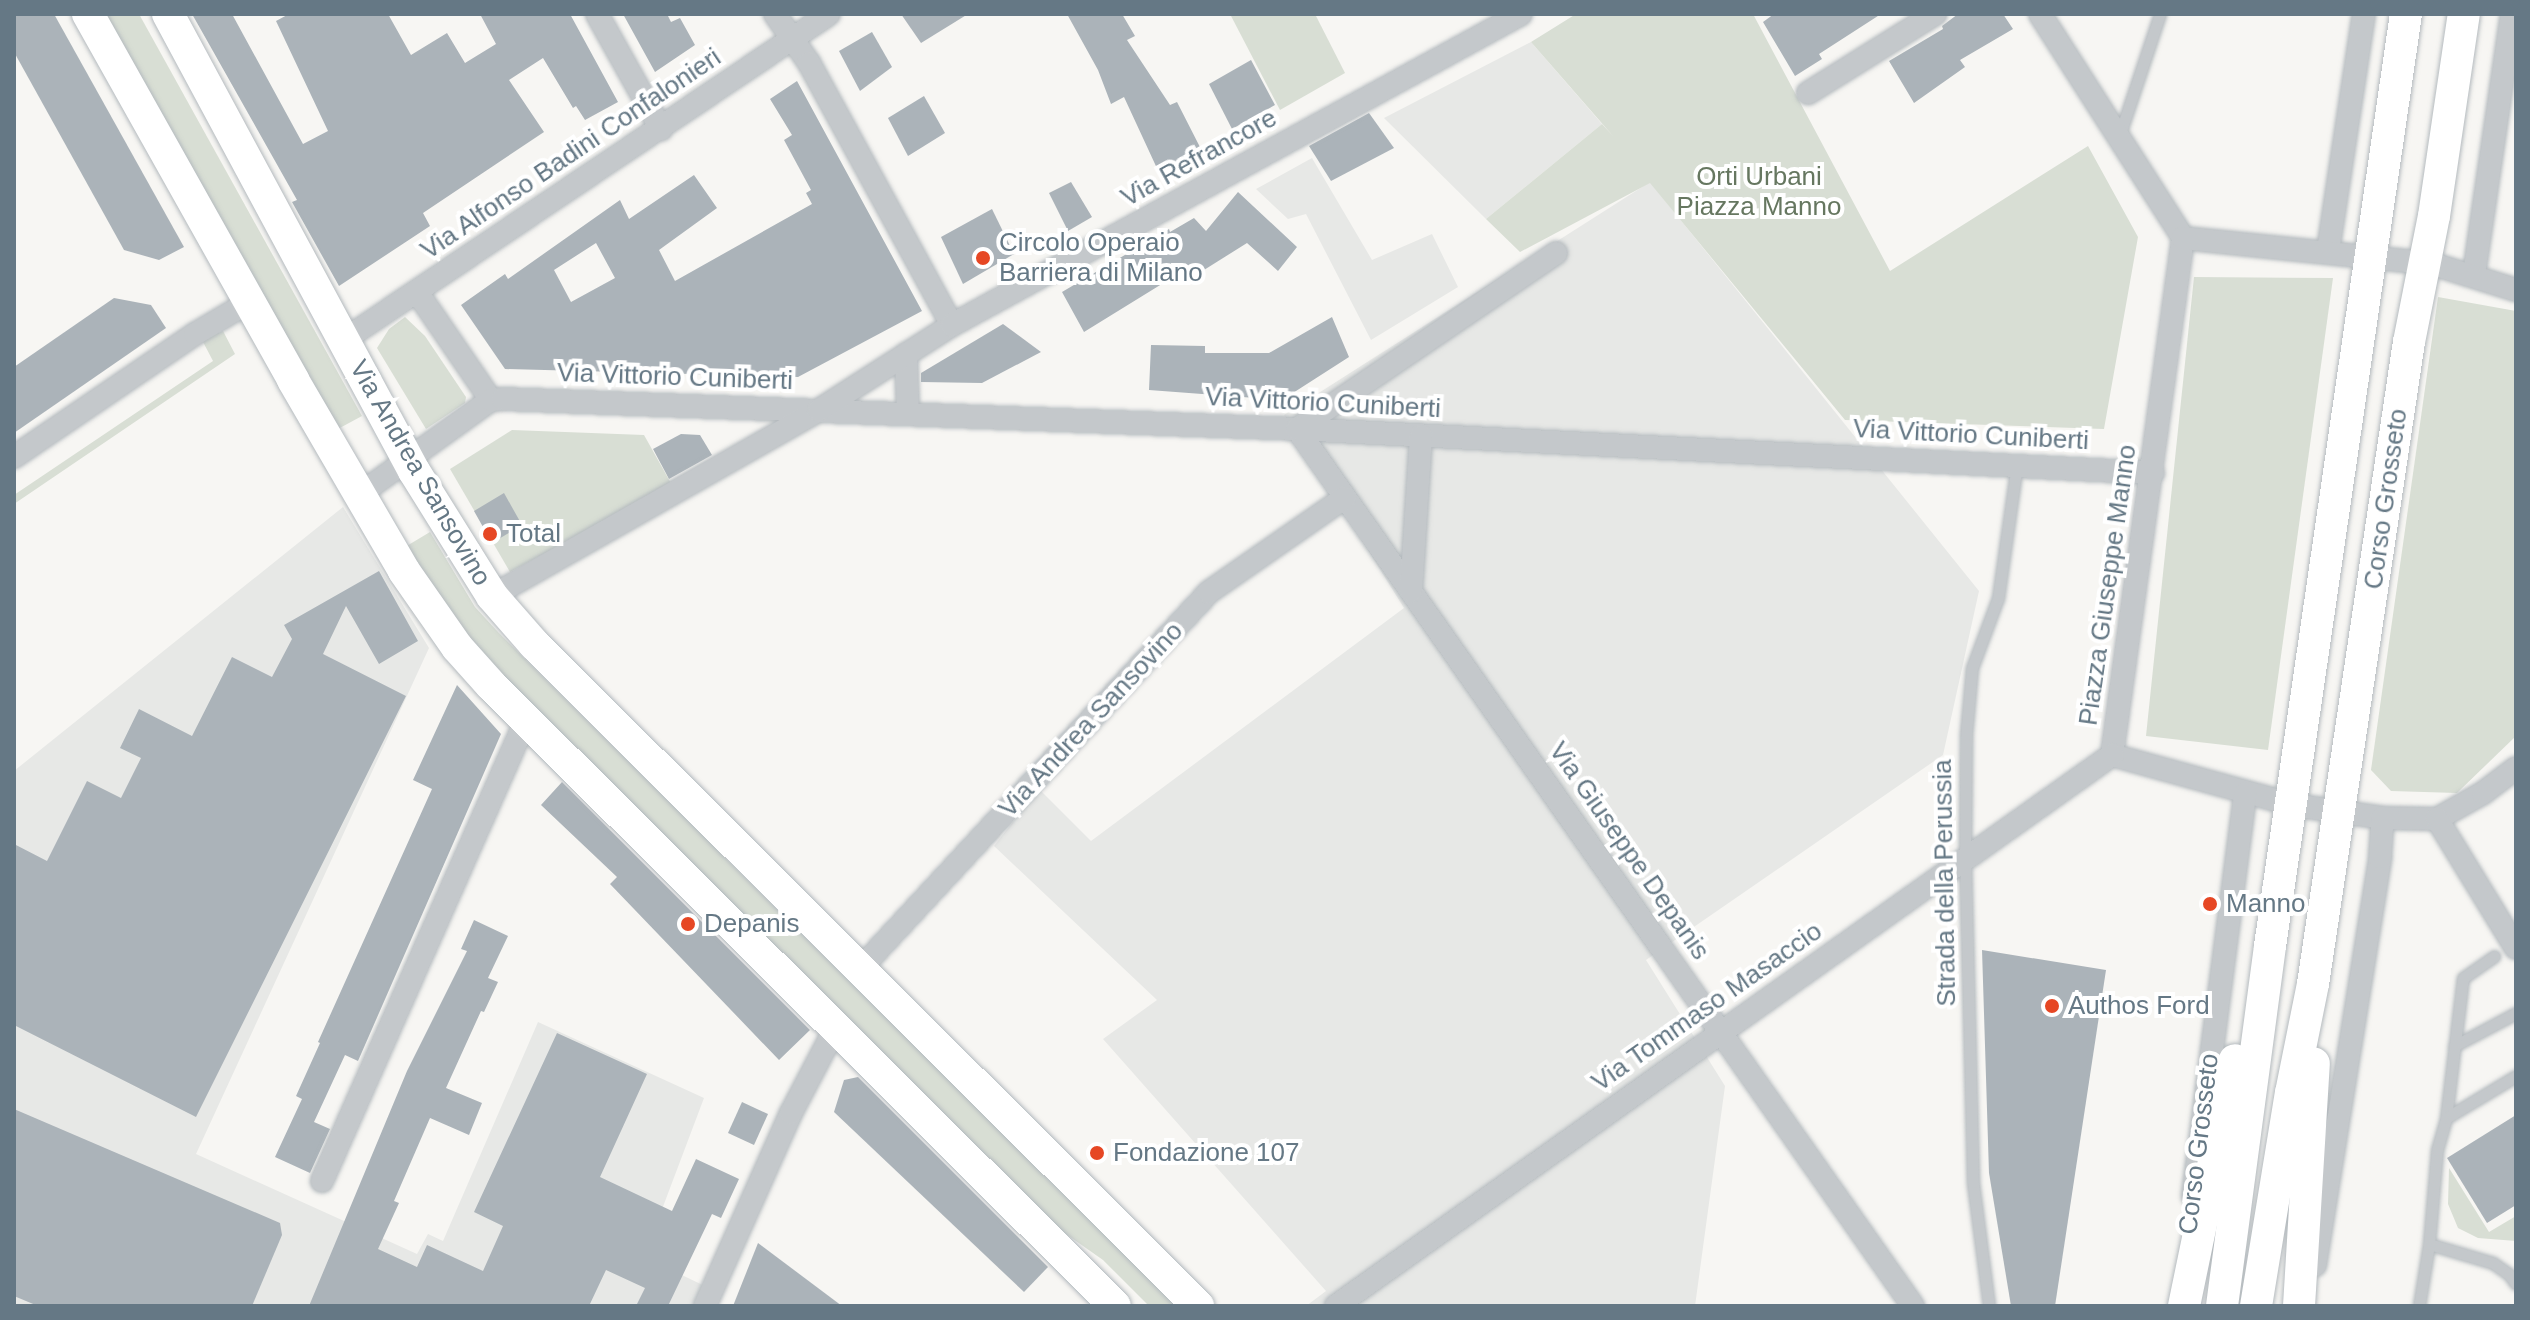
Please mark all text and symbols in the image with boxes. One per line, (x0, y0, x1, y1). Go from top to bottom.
street label: Via Alfonso Badini Confalonieri (414, 41, 728, 267)
street label: Via Refrancore (1116, 102, 1282, 214)
park label: Orti Urbani Piazza Manno (1677, 161, 1841, 222)
place label: Circolo Operaio Barriera di Milano (999, 227, 1203, 288)
marker: Circolo Operaio Barriera di Milano (974, 249, 992, 267)
street label: Via Andrea Sansovino (342, 354, 498, 592)
street label: Via Vittorio Cuniberti (556, 357, 794, 397)
street label: Via Vittorio Cuniberti (1204, 381, 1442, 425)
street label: Corso Grosseto (2358, 407, 2414, 591)
street label: Via Vittorio Cuniberti (1852, 413, 2090, 457)
street label: Piazza Giuseppe Manno (2073, 443, 2143, 727)
place label: Total (506, 518, 561, 550)
marker: Total (481, 525, 499, 543)
street label: Via Andrea Sansovino (992, 615, 1190, 825)
street label: Via Giuseppe Depanis (1542, 736, 1716, 966)
street label: Strada della Perussia (1927, 759, 1963, 1007)
place label: Manno (2226, 888, 2305, 920)
marker: Manno (2201, 895, 2219, 913)
place label: Depanis (704, 908, 799, 940)
marker: Depanis (679, 915, 697, 933)
street label: Via Tommaso Masaccio (1586, 916, 1828, 1098)
place label: Authos Ford (2068, 990, 2210, 1022)
marker: Authos Ford (2043, 997, 2061, 1015)
street label: Corso Grosseto (2172, 1052, 2226, 1236)
place label: Fondazione 107 (1113, 1137, 1299, 1169)
marker: Fondazione 107 (1088, 1144, 1106, 1162)

